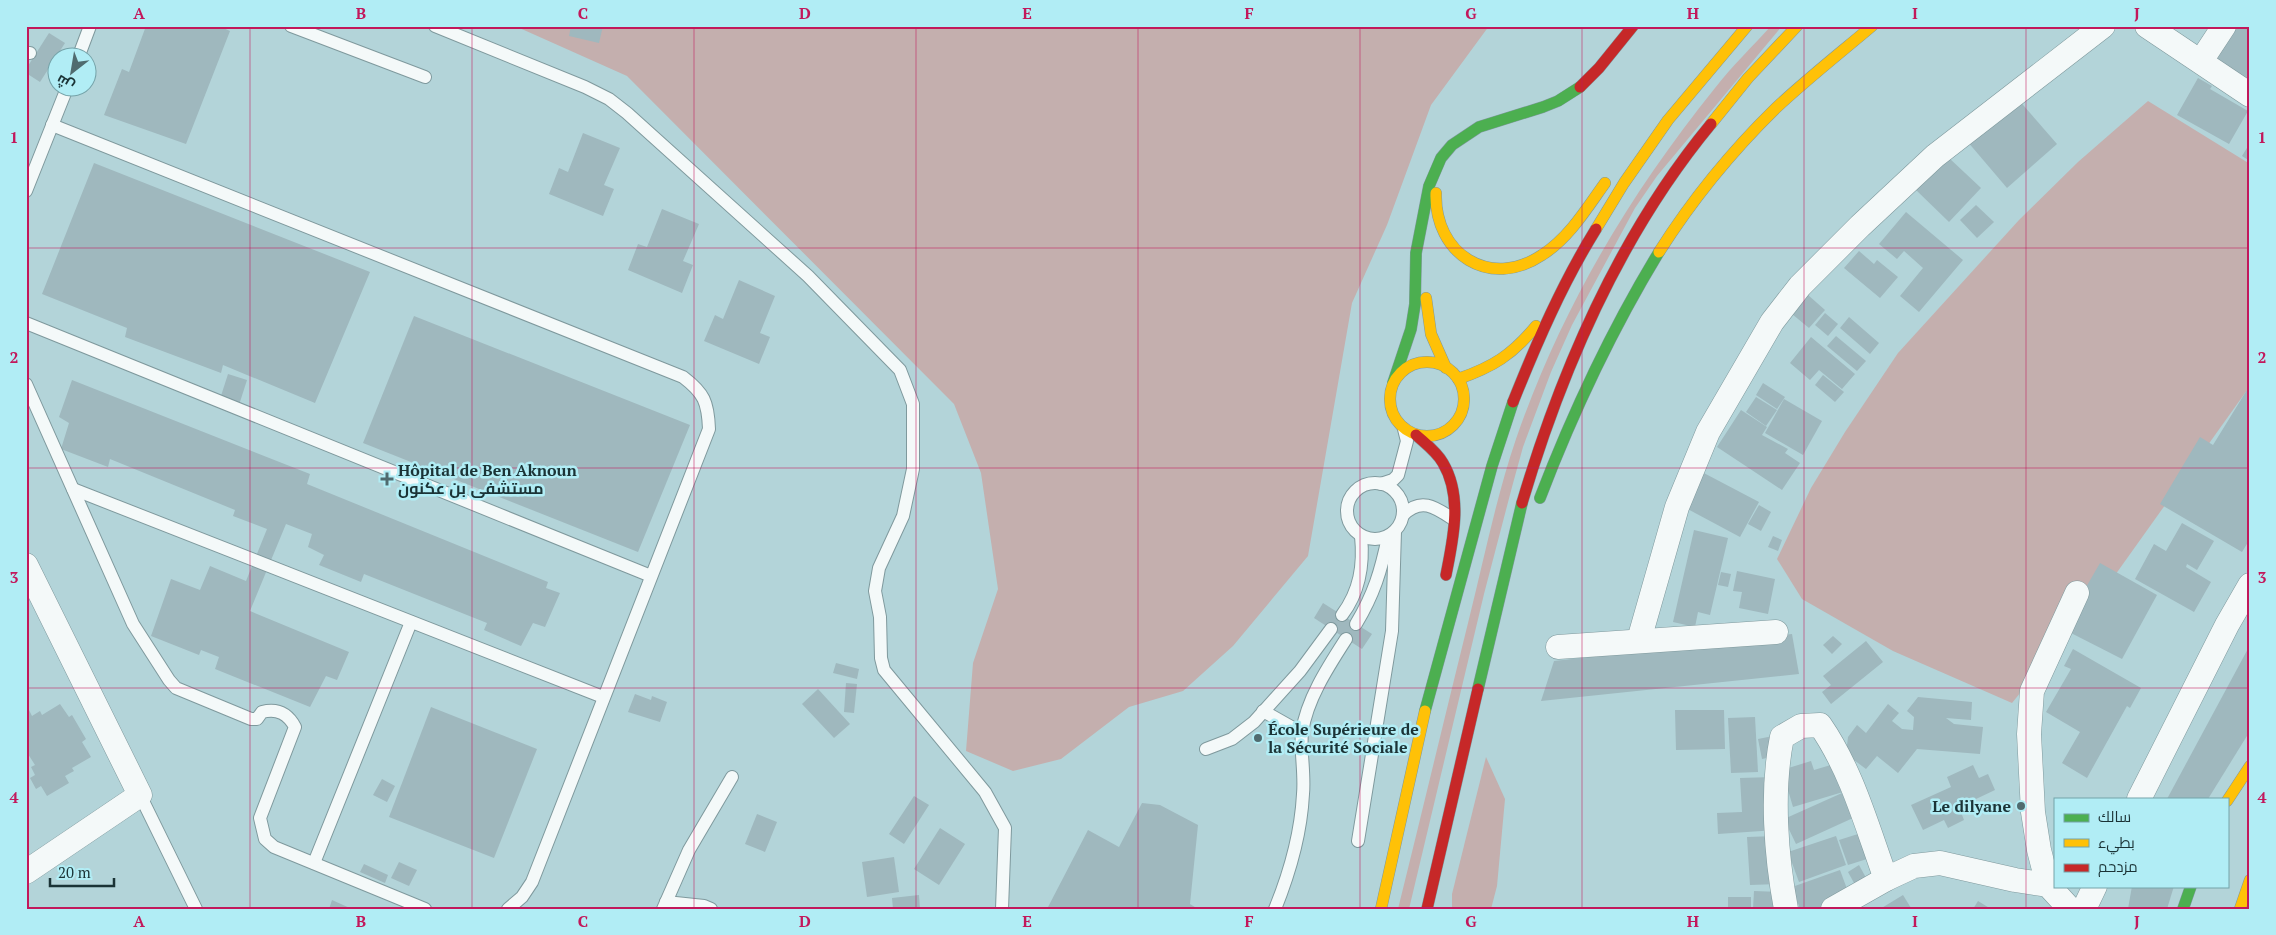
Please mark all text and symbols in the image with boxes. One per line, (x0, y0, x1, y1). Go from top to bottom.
text: A (133, 2, 145, 24)
text: B (356, 2, 366, 24)
text: C (578, 2, 588, 24)
text: D (799, 2, 811, 24)
text: E (1022, 2, 1032, 24)
text: F (1244, 2, 1254, 24)
text: G (1465, 2, 1477, 24)
text: H (1687, 2, 1699, 24)
text: I (1912, 2, 1918, 24)
text: J (2134, 2, 2140, 24)
north arrow (48, 48, 98, 98)
text: ش (52, 71, 78, 96)
text: 1 (9, 126, 19, 148)
text: 1 (2257, 126, 2267, 148)
text: 2 (9, 346, 19, 368)
text: 2 (2257, 346, 2267, 368)
place label: Hôpital de Ben Aknoun مستشفى بن عكنون (398, 459, 577, 499)
marker: Hôpital de Ben Aknoun مستشفى بن عكنون (380, 472, 394, 486)
text: 3 (9, 566, 19, 588)
text: 3 (2257, 566, 2267, 588)
place label: École Supérieure de la Sécurité Sociale (1268, 718, 1419, 758)
marker: École Supérieure de la Sécurité Sociale (1252, 732, 1264, 744)
text: 4 (9, 786, 19, 808)
text: 4 (2257, 786, 2267, 808)
place label: Le dilyane (1932, 795, 2011, 817)
legend (2054, 798, 2228, 888)
marker: Le dilyane (2015, 800, 2027, 812)
text: سالك (2098, 806, 2131, 826)
text: بطيء (2098, 832, 2135, 855)
scale bar (50, 855, 114, 887)
text: مزدحم (2098, 856, 2138, 877)
text: 20 m (58, 862, 91, 882)
text: A (133, 910, 145, 932)
text: B (356, 910, 366, 932)
text: C (578, 910, 588, 932)
text: D (799, 910, 811, 932)
text: E (1022, 910, 1032, 932)
text: F (1244, 910, 1254, 932)
text: G (1465, 910, 1477, 932)
text: H (1687, 910, 1699, 932)
text: I (1912, 910, 1918, 932)
text: J (2134, 910, 2140, 932)

